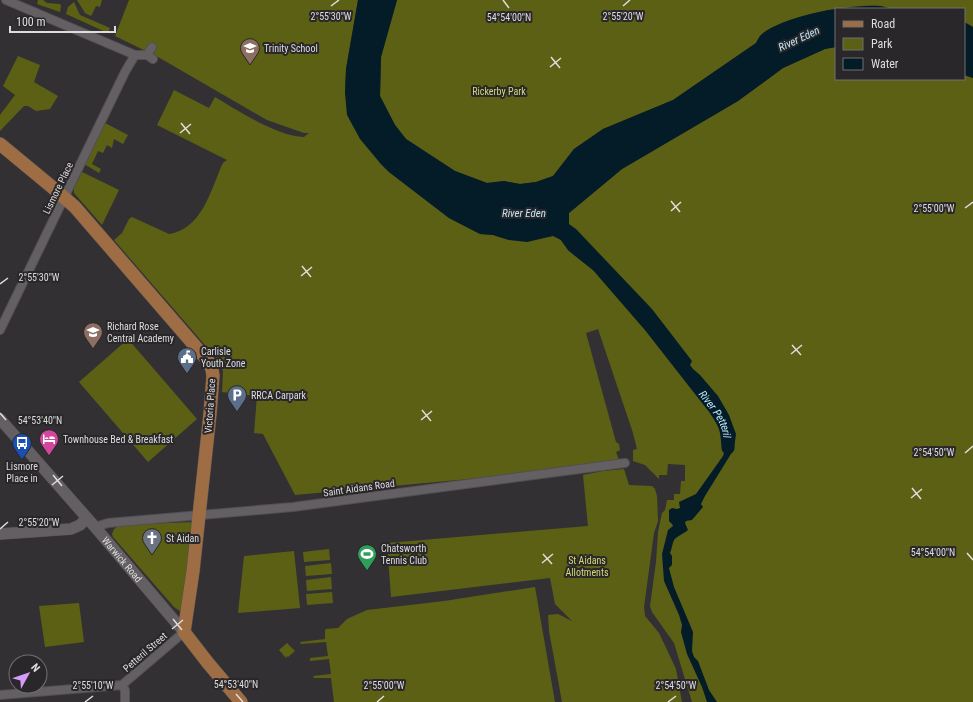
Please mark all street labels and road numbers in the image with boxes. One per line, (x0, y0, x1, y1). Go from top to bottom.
street label: Lismore Place (41, 160, 75, 216)
street label: Victoria Place (203, 378, 217, 434)
street label: Saint Aidans Road (323, 478, 395, 498)
street label: Warwick Road (100, 534, 145, 584)
street label: Petteril Street (121, 630, 169, 674)

